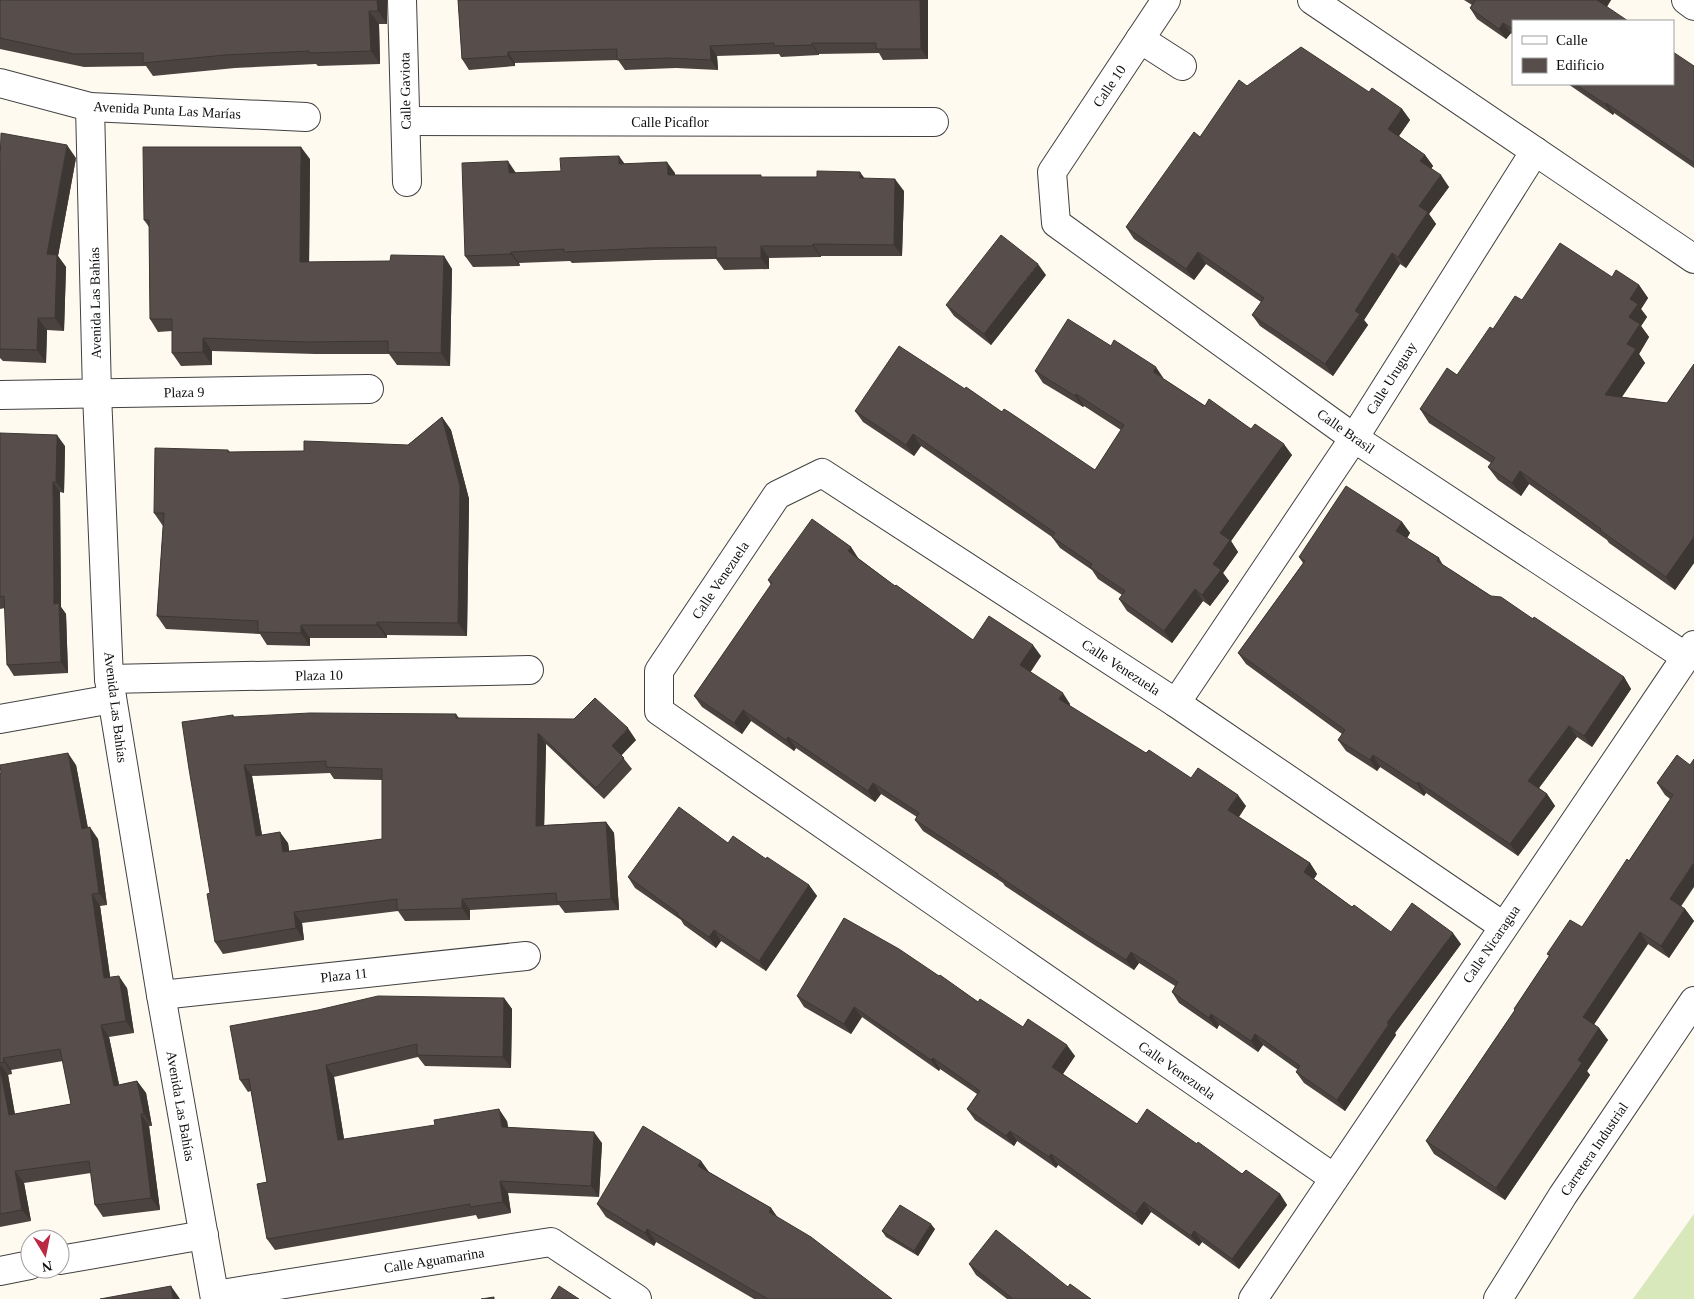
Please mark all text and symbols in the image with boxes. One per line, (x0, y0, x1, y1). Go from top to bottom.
legend (1512, 20, 1674, 85)
text: Calle (1556, 32, 1588, 48)
street label: Calle Gaviota (397, 51, 414, 130)
text: Edificio (1556, 57, 1604, 73)
street label: Calle 10 (1090, 63, 1129, 110)
street label: Avenida Punta Las Marías (93, 99, 241, 122)
street label: Calle Picaflor (631, 115, 709, 130)
street label: Avenida Las Bahías (87, 247, 104, 359)
street label: Calle Uruguay (1363, 340, 1420, 417)
street label: Plaza 9 (163, 385, 205, 400)
street label: Calle Brasil (1314, 406, 1377, 457)
street label: Calle Venezuela (689, 538, 752, 622)
street label: Calle Venezuela (1079, 637, 1163, 699)
street label: Avenida Las Bahías (101, 651, 130, 763)
street label: Plaza 10 (295, 668, 343, 683)
street label: Calle Nicaragua (1460, 902, 1523, 986)
street label: Plaza 11 (320, 966, 368, 985)
street label: Calle Venezuela (1135, 1038, 1219, 1103)
street label: Avenida Las Bahías (163, 1050, 198, 1162)
street label: Carretera Industrial (1558, 1100, 1631, 1199)
north arrow (20, 1229, 70, 1279)
street label: Calle Aguamarina (383, 1245, 486, 1276)
text: N (41, 1258, 53, 1275)

